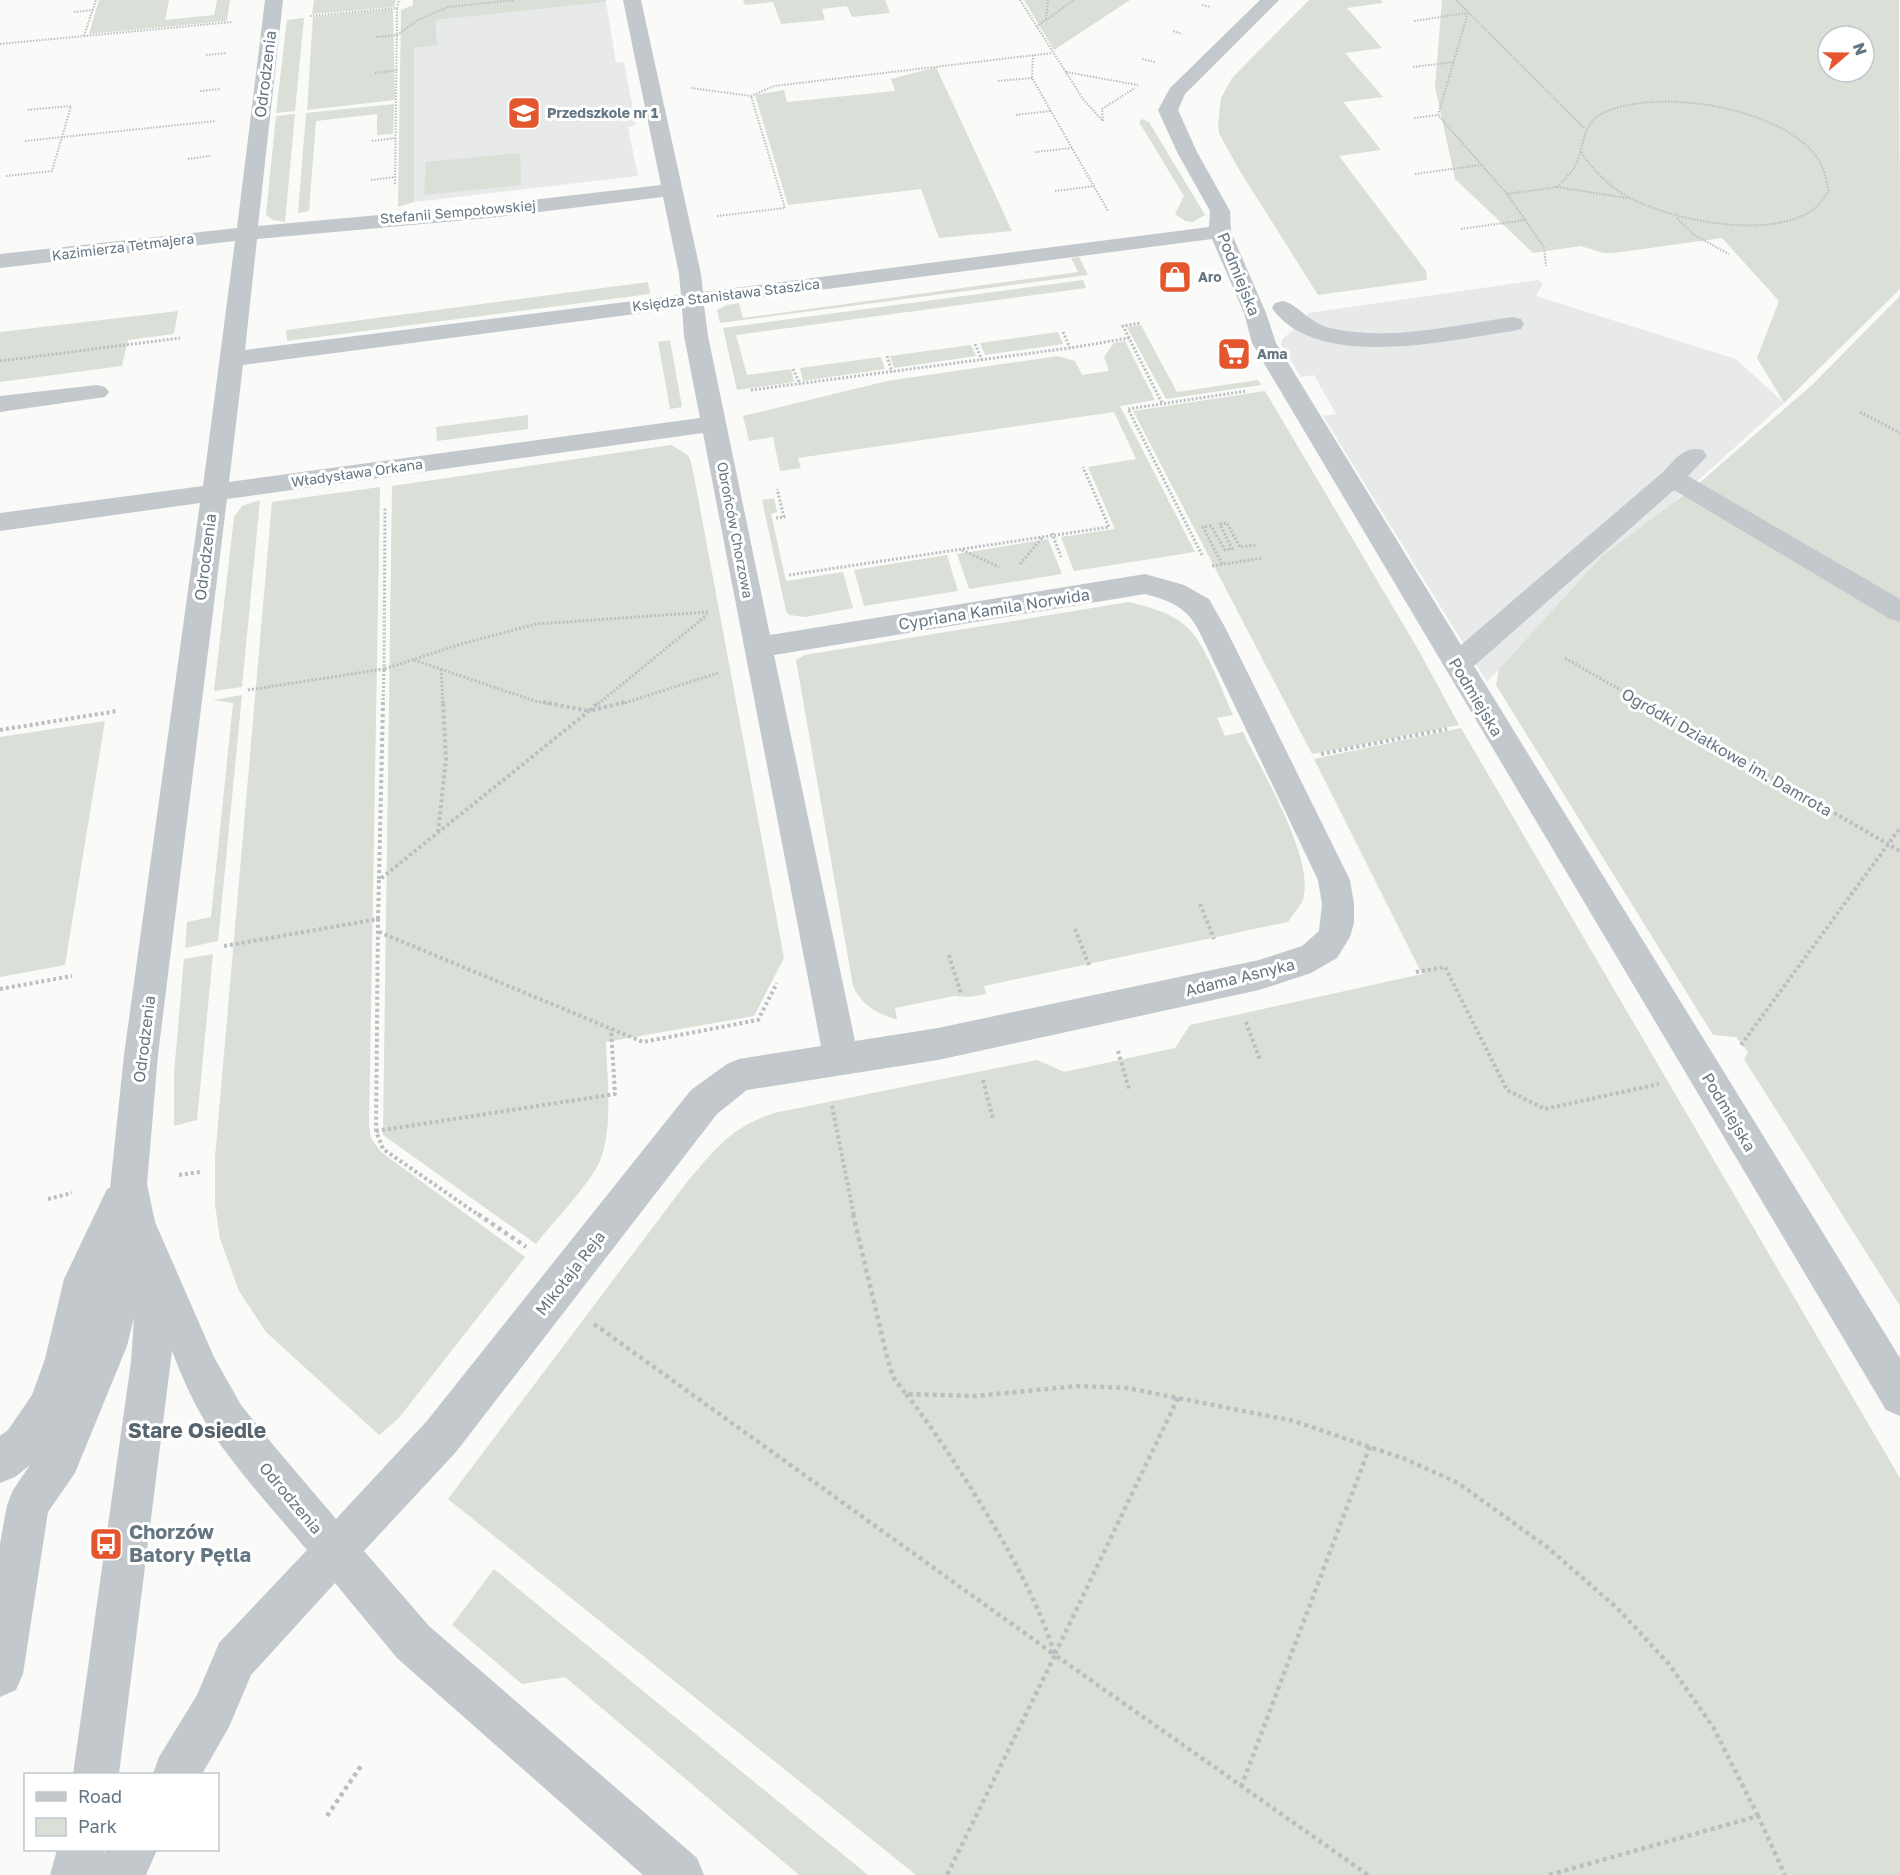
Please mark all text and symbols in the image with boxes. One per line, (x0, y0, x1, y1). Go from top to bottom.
north arrow (1816, 24, 1876, 84)
street label: Odrodzenia (250, 29, 280, 119)
text: N (1849, 40, 1872, 58)
school or university icon: Przedszkole nr 1 (506, 95, 542, 131)
place label: Przedszkole nr 1 (547, 104, 658, 121)
street label: Stefanii Sempołowskiej (379, 196, 537, 227)
street label: Kazimierza Tetmajera (51, 229, 195, 264)
street label: Podmiejska (1213, 229, 1265, 319)
shop icon: Aro (1157, 259, 1193, 295)
place label: Aro (1198, 268, 1222, 285)
street label: Księdza Stanisława Staszica (631, 275, 821, 314)
supermarket icon: Ama (1216, 336, 1252, 372)
place label: Ama (1257, 345, 1287, 362)
street label: Władysława Orkana (290, 455, 424, 490)
street label: Obrońców Chorzowa (714, 460, 757, 600)
street label: Odrodzenia (190, 512, 220, 602)
street label: Cypriana Kamila Norwida (897, 584, 1091, 634)
street label: Podmiejska (1445, 654, 1507, 740)
street label: Ogródki Działkowe im. Damrota (1618, 683, 1836, 821)
street label: Adama Asnyka (1183, 954, 1297, 1000)
street label: Odrodzenia (129, 994, 159, 1084)
street label: Podmiejska (1698, 1069, 1760, 1155)
street label: Mikołaja Reja (531, 1227, 609, 1319)
district label: Stare Osiedle (128, 1417, 266, 1443)
street label: Odrodzenia (255, 1458, 327, 1538)
place label: Chorzów Batory Pętla (129, 1519, 251, 1566)
bus stop icon: Chorzów Batory Pętla (88, 1526, 124, 1562)
legend (24, 1773, 219, 1851)
text: Road (78, 1785, 122, 1807)
text: Park (78, 1815, 117, 1837)

